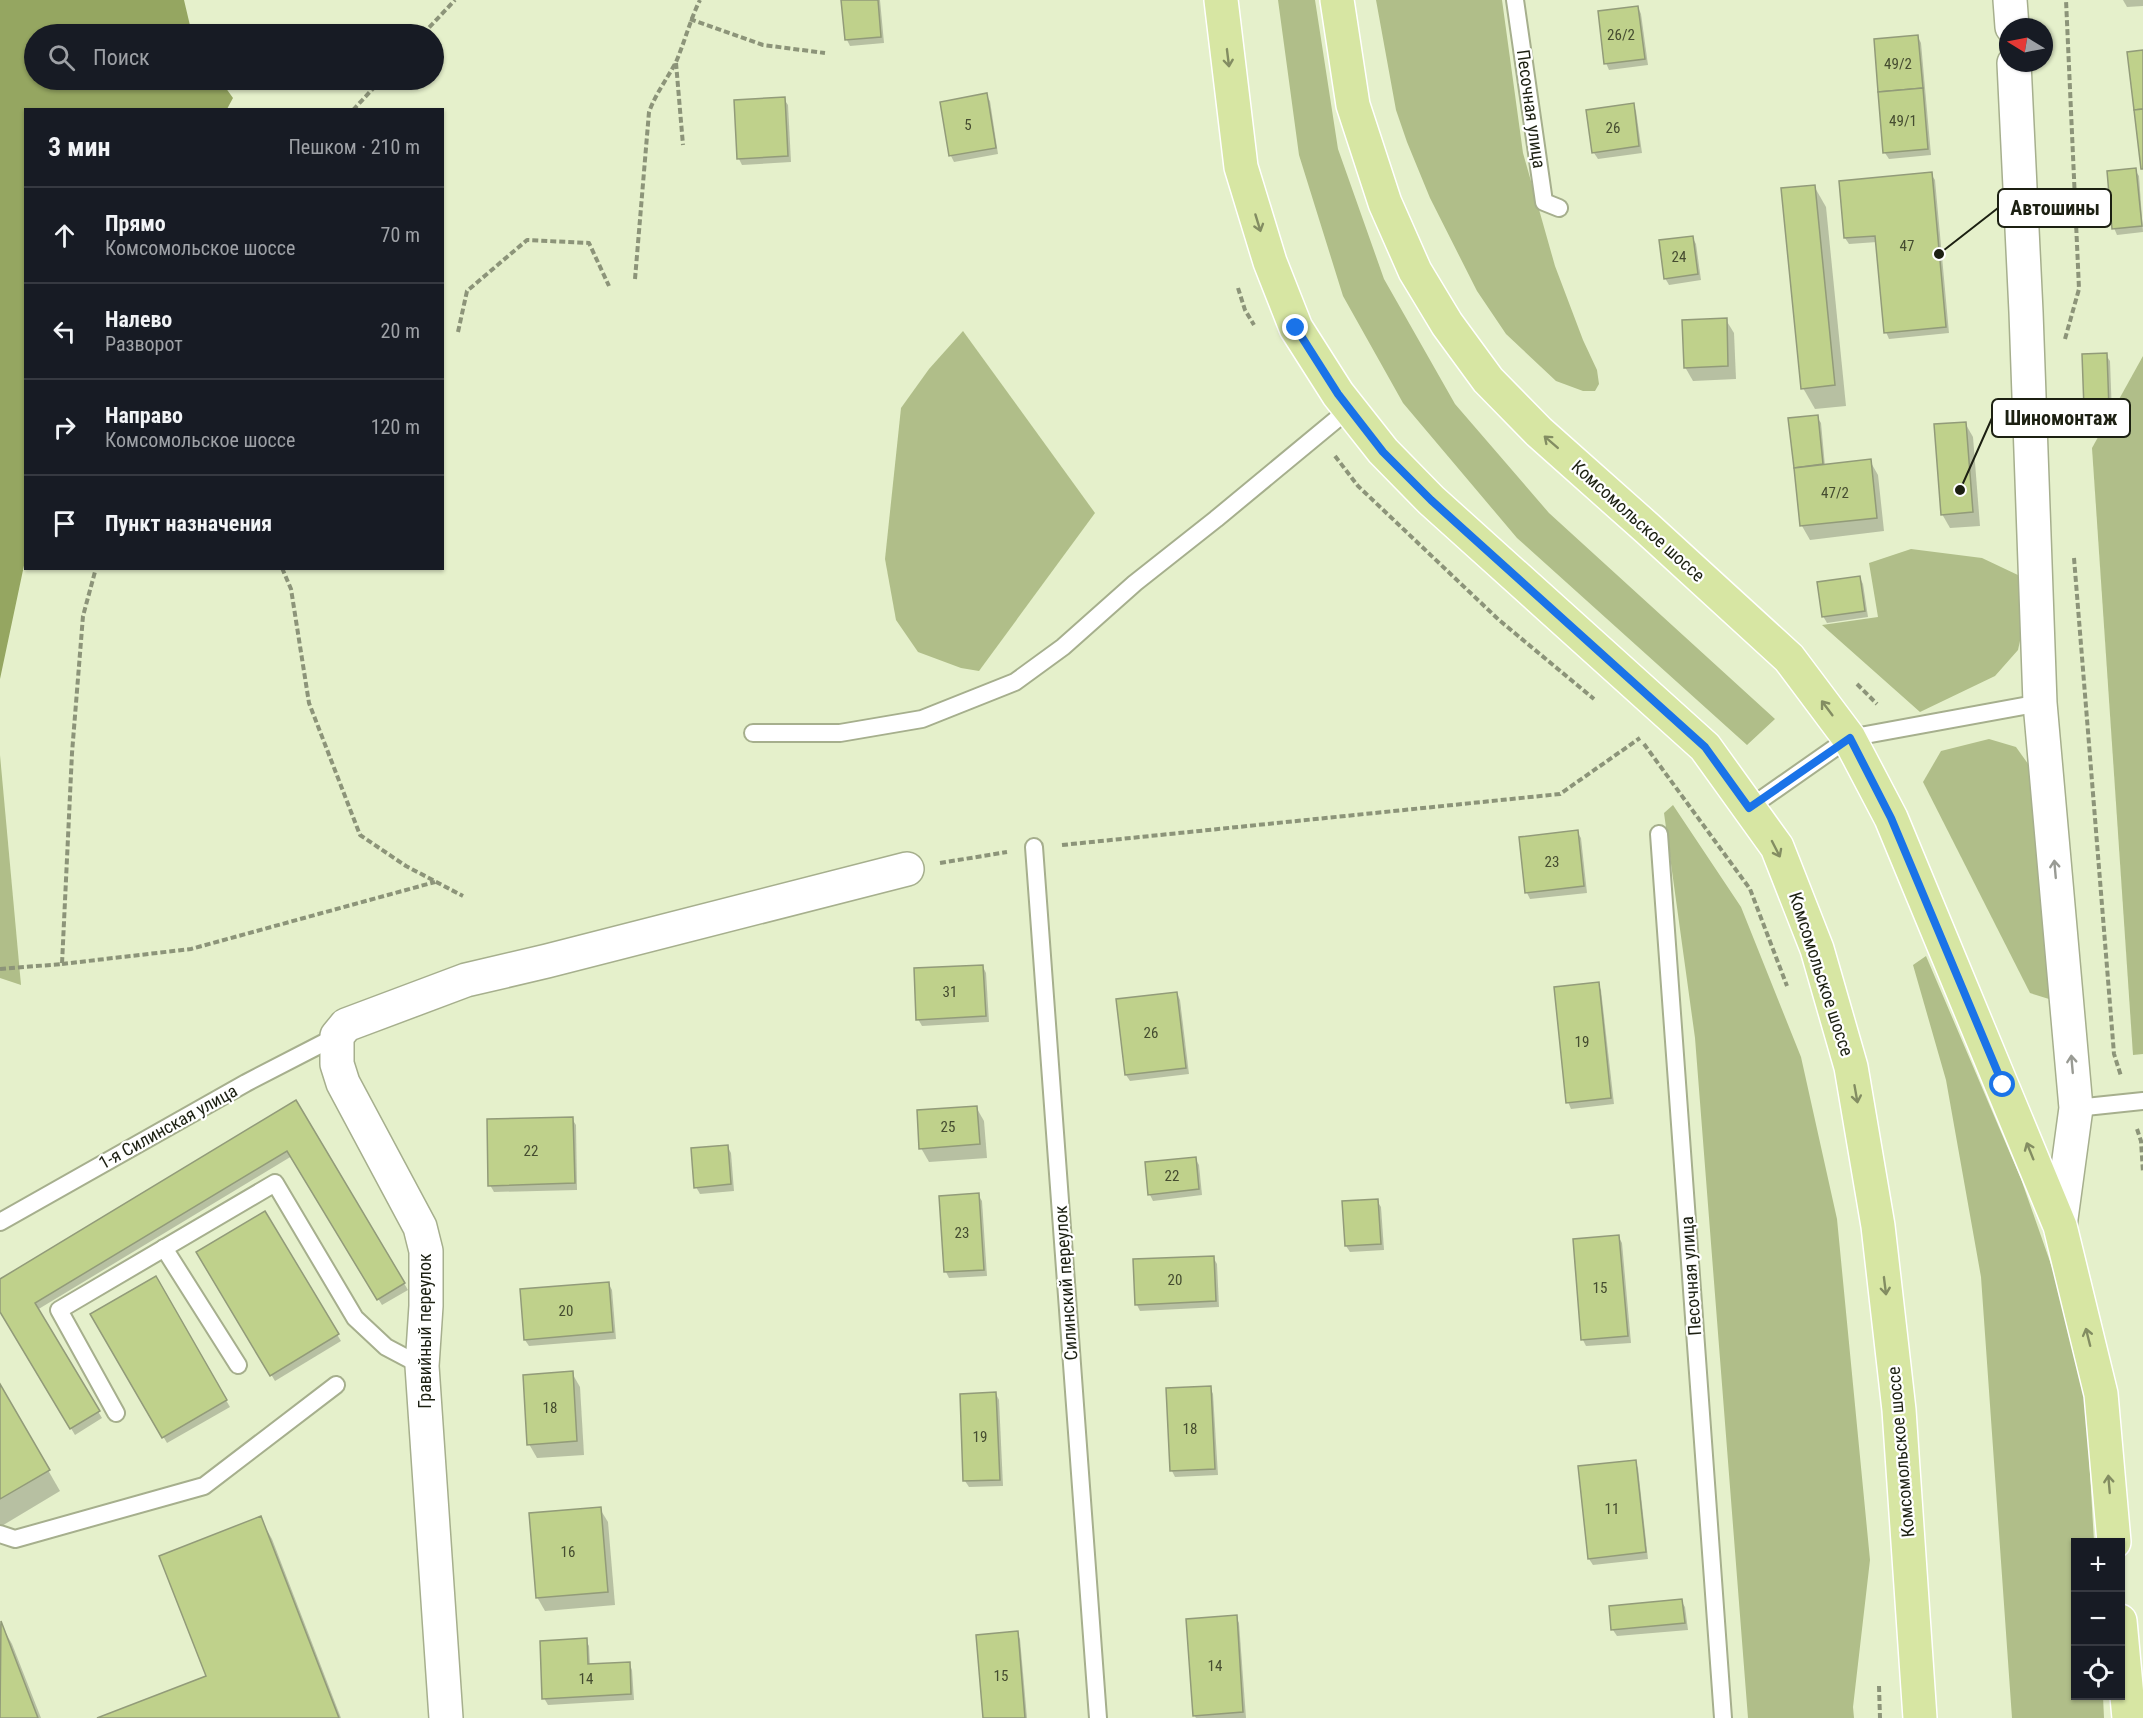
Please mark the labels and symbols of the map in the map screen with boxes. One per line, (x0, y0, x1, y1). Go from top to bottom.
north arrow (1999, 18, 2053, 72)
house number: 26/2 (1607, 26, 1635, 44)
one-way arrow (1222, 48, 1233, 67)
street label: Песочная улица (1513, 48, 1550, 170)
house number: 49/2 (1884, 55, 1912, 73)
house number: 49/1 (1889, 112, 1917, 130)
house number: 5 (964, 116, 972, 134)
house number: 26 (1606, 119, 1620, 137)
callout: Автошины (1998, 189, 2111, 227)
text: Автошины (2010, 196, 2100, 220)
one-way arrow (1253, 213, 1264, 232)
house number: 47 (1900, 237, 1914, 255)
house number: 24 (1672, 248, 1686, 266)
route end (1282, 314, 1308, 340)
callout: Шиномонтаж (1992, 399, 2130, 437)
text: Шиномонтаж (2004, 406, 2118, 430)
one-way arrow (1543, 436, 1559, 450)
street label: Комсомольское шоссе (1568, 455, 1709, 586)
house number: 47/2 (1821, 484, 1849, 502)
one-way arrow (1821, 700, 1833, 716)
one-way arrow (1771, 840, 1783, 858)
house number: 23 (1545, 853, 1559, 871)
one-way arrow (2049, 860, 2060, 880)
street label: Комсомольское шоссе (1785, 889, 1858, 1059)
house number: 31 (943, 983, 957, 1001)
house number: 26 (1144, 1024, 1158, 1042)
house number: 19 (1575, 1033, 1589, 1051)
one-way arrow (2066, 1054, 2077, 1074)
route start (1989, 1071, 2015, 1097)
street label: 1-я Силинская улица (95, 1080, 241, 1173)
one-way arrow (1850, 1083, 1861, 1103)
house number: 25 (941, 1118, 955, 1136)
house number: 22 (524, 1142, 538, 1160)
one-way arrow (2024, 1143, 2035, 1161)
house number: 22 (1165, 1167, 1179, 1185)
street label: Силинский переулок (1050, 1205, 1081, 1361)
street label: Песочная улица (1676, 1216, 1705, 1336)
house number: 23 (955, 1224, 969, 1242)
street label: Гравийный переулок (414, 1253, 435, 1409)
house number: 20 (1168, 1271, 1182, 1289)
one-way arrow (1880, 1276, 1891, 1296)
house number: 15 (1593, 1279, 1607, 1297)
house number: 20 (559, 1302, 573, 1320)
one-way arrow (2081, 1328, 2093, 1347)
street label: Комсомольское шоссе (1883, 1366, 1918, 1538)
house number: 18 (543, 1399, 557, 1417)
house number: 18 (1183, 1420, 1197, 1438)
house number: 19 (973, 1428, 987, 1446)
one-way arrow (2103, 1475, 2114, 1495)
house number: 11 (1605, 1500, 1619, 1518)
house number: 16 (561, 1543, 575, 1561)
house number: 14 (1208, 1657, 1222, 1675)
house number: 15 (994, 1667, 1008, 1685)
house number: 14 (579, 1670, 593, 1688)

